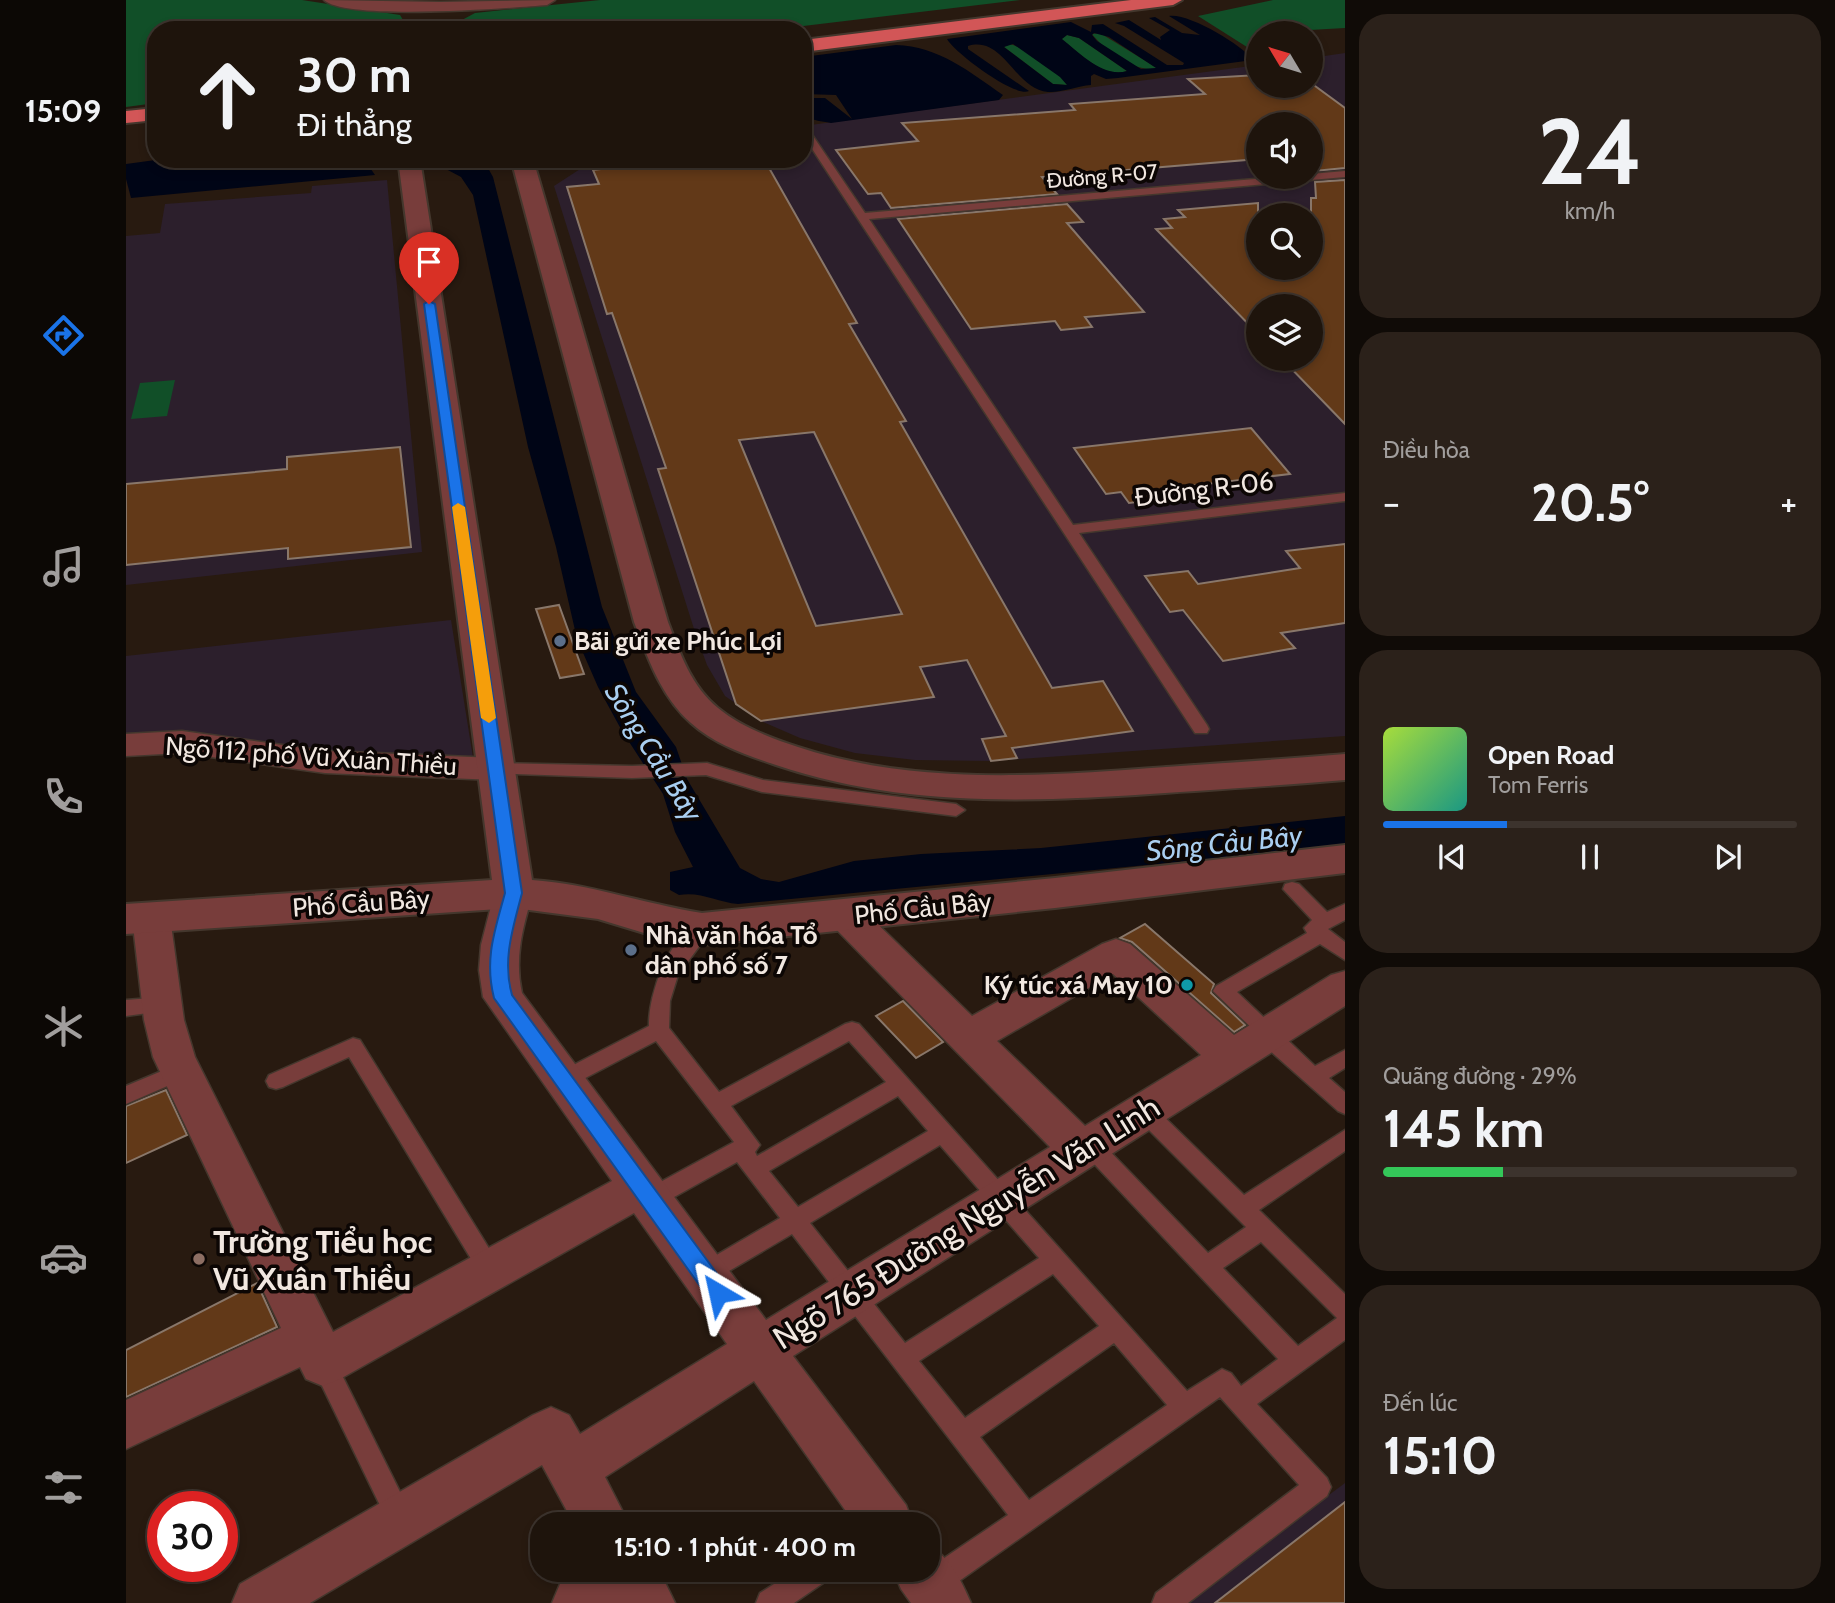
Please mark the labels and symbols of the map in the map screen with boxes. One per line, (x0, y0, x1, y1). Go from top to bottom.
north arrow (1246, 21, 1323, 98)
street label: Đường R-07 (1045, 159, 1159, 193)
pin (399, 232, 459, 304)
street label: Đường R-06 (1133, 465, 1275, 513)
place label: Bãi gửi xe Phúc Lợi (574, 625, 782, 657)
marker: Bãi gửi xe Phúc Lợi (552, 633, 568, 649)
water label: Sông Cầu Bây (598, 677, 710, 828)
street label: Ngõ 112 phố Vũ Xuân Thiều (164, 730, 458, 782)
water label: Sông Cầu Bây (1144, 818, 1305, 868)
street label: Phố Cầu Bây (291, 882, 431, 924)
street label: Phố Cầu Bây (853, 885, 993, 931)
place label: Nhà văn hóa Tổ dân phố số 7 (645, 919, 818, 981)
marker: Nhà văn hóa Tổ dân phố số 7 (623, 942, 639, 958)
place label: Ký túc xá May 10 (984, 969, 1173, 1001)
marker: Ký túc xá May 10 (1179, 977, 1195, 993)
street label: Ngõ 765 Đường Nguyễn Văn Linh (766, 1087, 1166, 1357)
place label: Trường Tiểu học Vũ Xuân Thiều (213, 1222, 432, 1298)
marker: Trường Tiểu học Vũ Xuân Thiều (191, 1251, 207, 1267)
position arrow (681, 1256, 755, 1330)
speed limit sign: 30 (147, 1491, 238, 1582)

